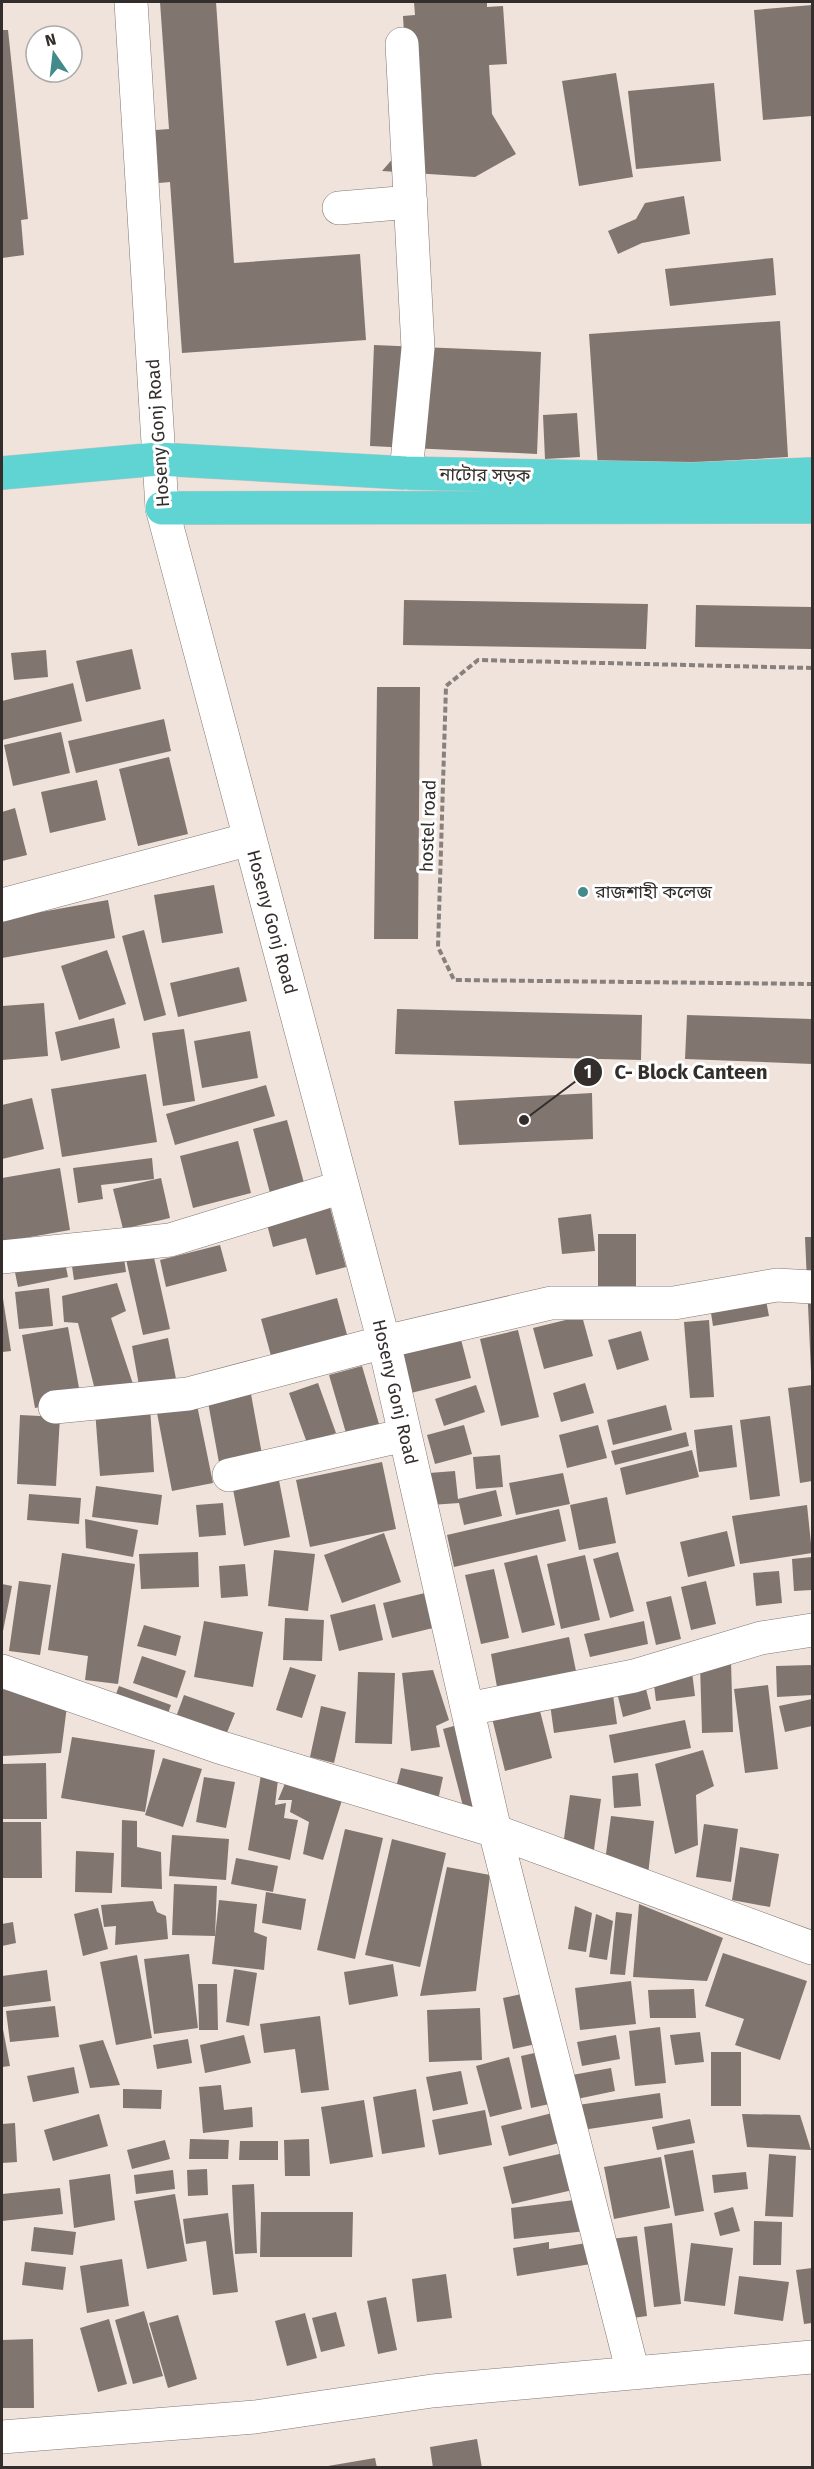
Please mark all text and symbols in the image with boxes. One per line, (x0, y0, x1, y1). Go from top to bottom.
north arrow (24, 24, 84, 84)
text: N (43, 29, 58, 50)
street label: Hoseny Gonj Road (142, 358, 174, 508)
street label: নাটোর সড়ক (438, 463, 531, 487)
street label: hostel road (415, 779, 441, 873)
street label: Hoseny Gonj Road (242, 847, 302, 997)
place label: রাজশাহী কলেজ (594, 881, 712, 903)
marker: রাজশাহী কলেজ (576, 885, 590, 899)
callout: C- Block Canteen (573, 1053, 780, 1091)
text: C- Block Canteen (614, 1060, 768, 1084)
text: 1 (584, 1061, 592, 1083)
street label: Hoseny Gonj Road (368, 1317, 422, 1467)

